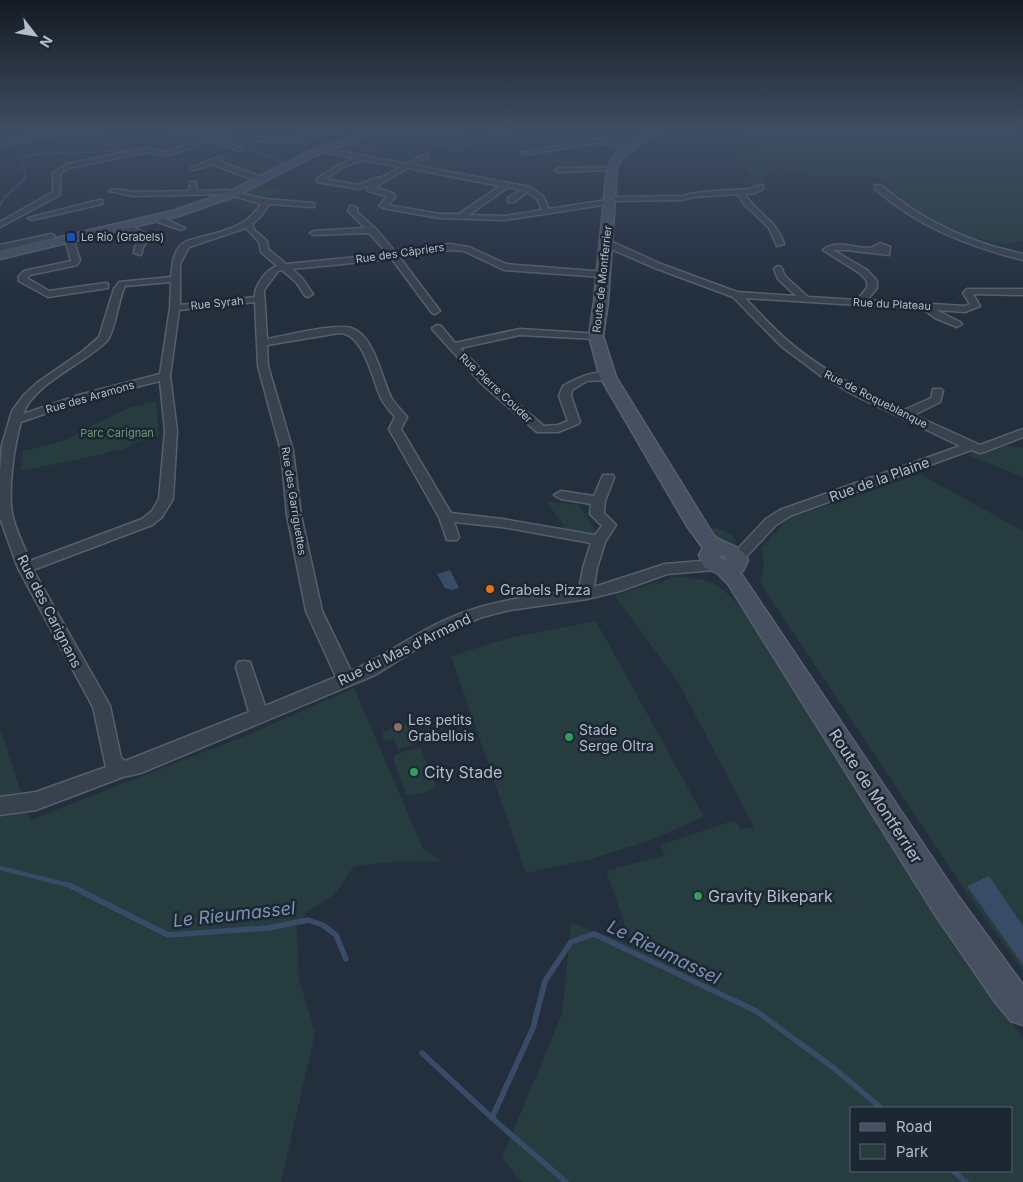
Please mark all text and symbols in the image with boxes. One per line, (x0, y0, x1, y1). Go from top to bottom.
north arrow (10, 10, 60, 60)
text: N (37, 33, 57, 51)
street label: Route de Montferrier (589, 225, 615, 333)
place label: Le Rio (Grabels) (81, 230, 164, 244)
marker: Le Rio (Grabels) (65, 231, 77, 243)
street label: Rue des Câpriers (355, 240, 445, 266)
street label: Rue Syrah (190, 293, 244, 313)
street label: Rue du Plateau (853, 295, 931, 313)
street label: Rue Pierre Couder (456, 350, 536, 426)
street label: Rue de Roqueblanque (822, 367, 930, 431)
street label: Rue des Aramons (44, 378, 136, 416)
park label: Parc Carignan (80, 426, 154, 440)
street label: Rue des Garriguettes (279, 446, 310, 556)
street label: Rue de la Plaine (827, 453, 931, 505)
street label: Rue des Carignans (14, 552, 86, 670)
place label: Grabels Pizza (500, 581, 591, 598)
marker: Grabels Pizza (484, 583, 496, 595)
street label: Rue du Mas d'Armand (335, 609, 473, 689)
place label: Les petits Grabellois (408, 711, 474, 744)
marker: Les petits Grabellois (392, 721, 404, 733)
place label: Stade Serge Oltra (579, 721, 654, 754)
street label: Route de Montferrier (825, 725, 927, 867)
marker: Stade Serge Oltra (563, 731, 575, 743)
place label: City Stade (424, 762, 502, 782)
marker: City Stade (408, 766, 420, 778)
place label: Gravity Bikepark (708, 886, 833, 906)
marker: Gravity Bikepark (692, 890, 704, 902)
water label: Le Rieumassel (172, 897, 297, 931)
water label: Le Rieumassel (604, 916, 724, 989)
legend (850, 1107, 1013, 1172)
text: Road (896, 1117, 932, 1136)
text: Park (896, 1142, 929, 1161)

